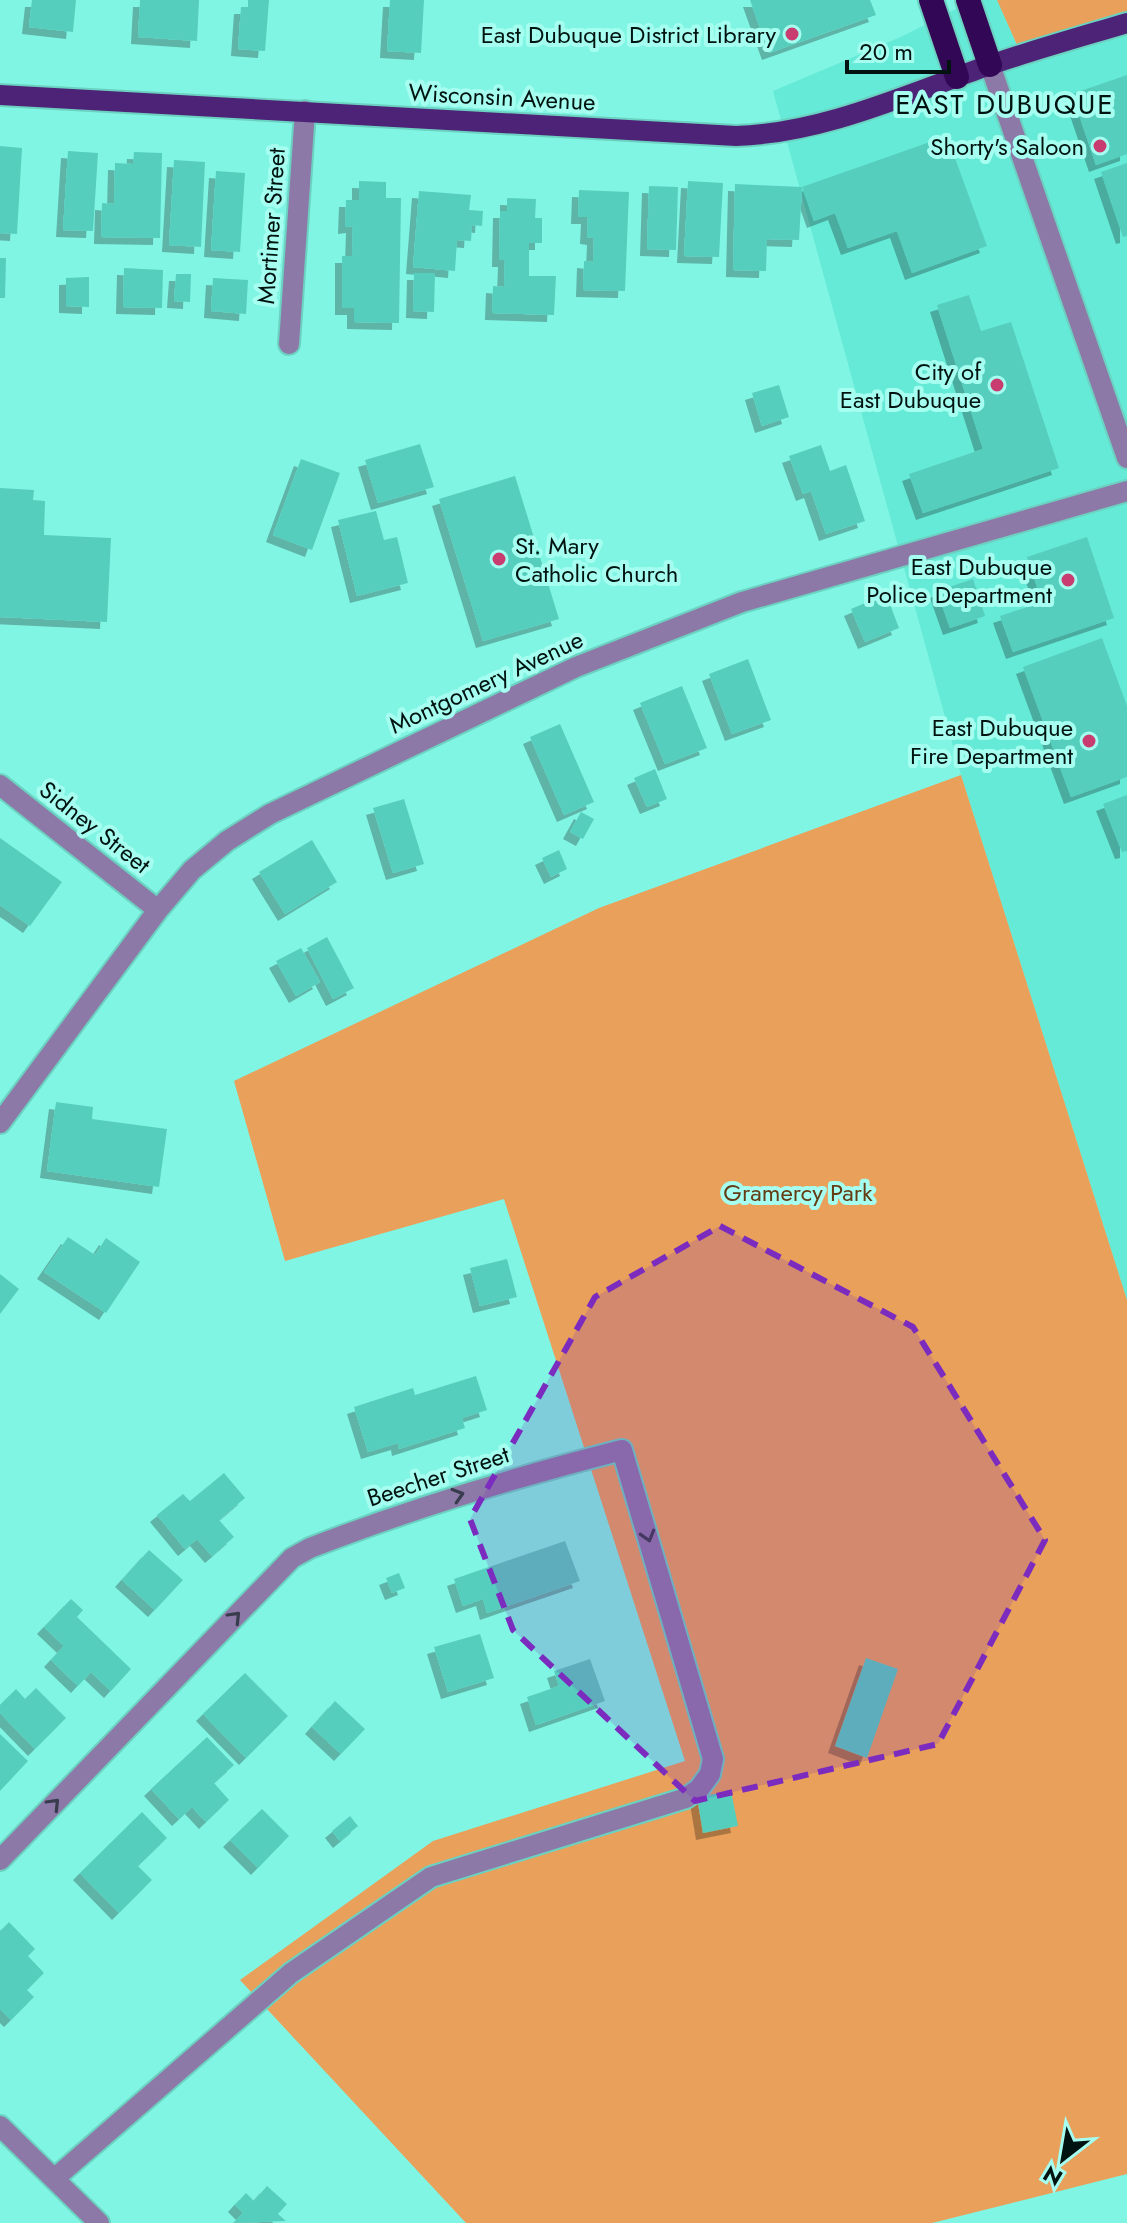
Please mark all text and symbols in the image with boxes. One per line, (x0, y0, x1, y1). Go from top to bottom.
place label: East Dubuque District Library (481, 17, 776, 52)
scale bar (847, 24, 949, 74)
marker: East Dubuque District Library (783, 25, 801, 43)
text: 20 m (859, 34, 913, 69)
street label: Wisconsin Avenue (408, 75, 596, 119)
district label: EAST DUBUQUE (895, 84, 1115, 125)
place label: Shorty's Saloon (930, 129, 1084, 164)
marker: Shorty's Saloon (1091, 137, 1109, 155)
street label: Mortimer Street (248, 146, 294, 305)
place label: City of East Dubuque (840, 354, 982, 417)
marker: City of East Dubuque (988, 376, 1006, 394)
place label: St. Mary Catholic Church (515, 528, 678, 591)
place label: East Dubuque Police Department (866, 549, 1052, 612)
marker: St. Mary Catholic Church (490, 550, 508, 568)
marker: East Dubuque Police Department (1059, 571, 1077, 589)
street label: Montgomery Avenue (383, 622, 589, 742)
place label: East Dubuque Fire Department (910, 710, 1073, 773)
marker: East Dubuque Fire Department (1080, 732, 1098, 750)
street label: Sidney Street (32, 772, 158, 882)
park label: Gramercy Park (723, 1175, 873, 1210)
street label: Beecher Street (363, 1437, 514, 1515)
one-way arrow (451, 1488, 464, 1504)
one-way arrow (639, 1529, 655, 1542)
one-way arrow (226, 1612, 240, 1627)
one-way arrow (45, 1799, 60, 1813)
north arrow (1023, 2119, 1103, 2199)
text: N (1037, 2158, 1068, 2194)

